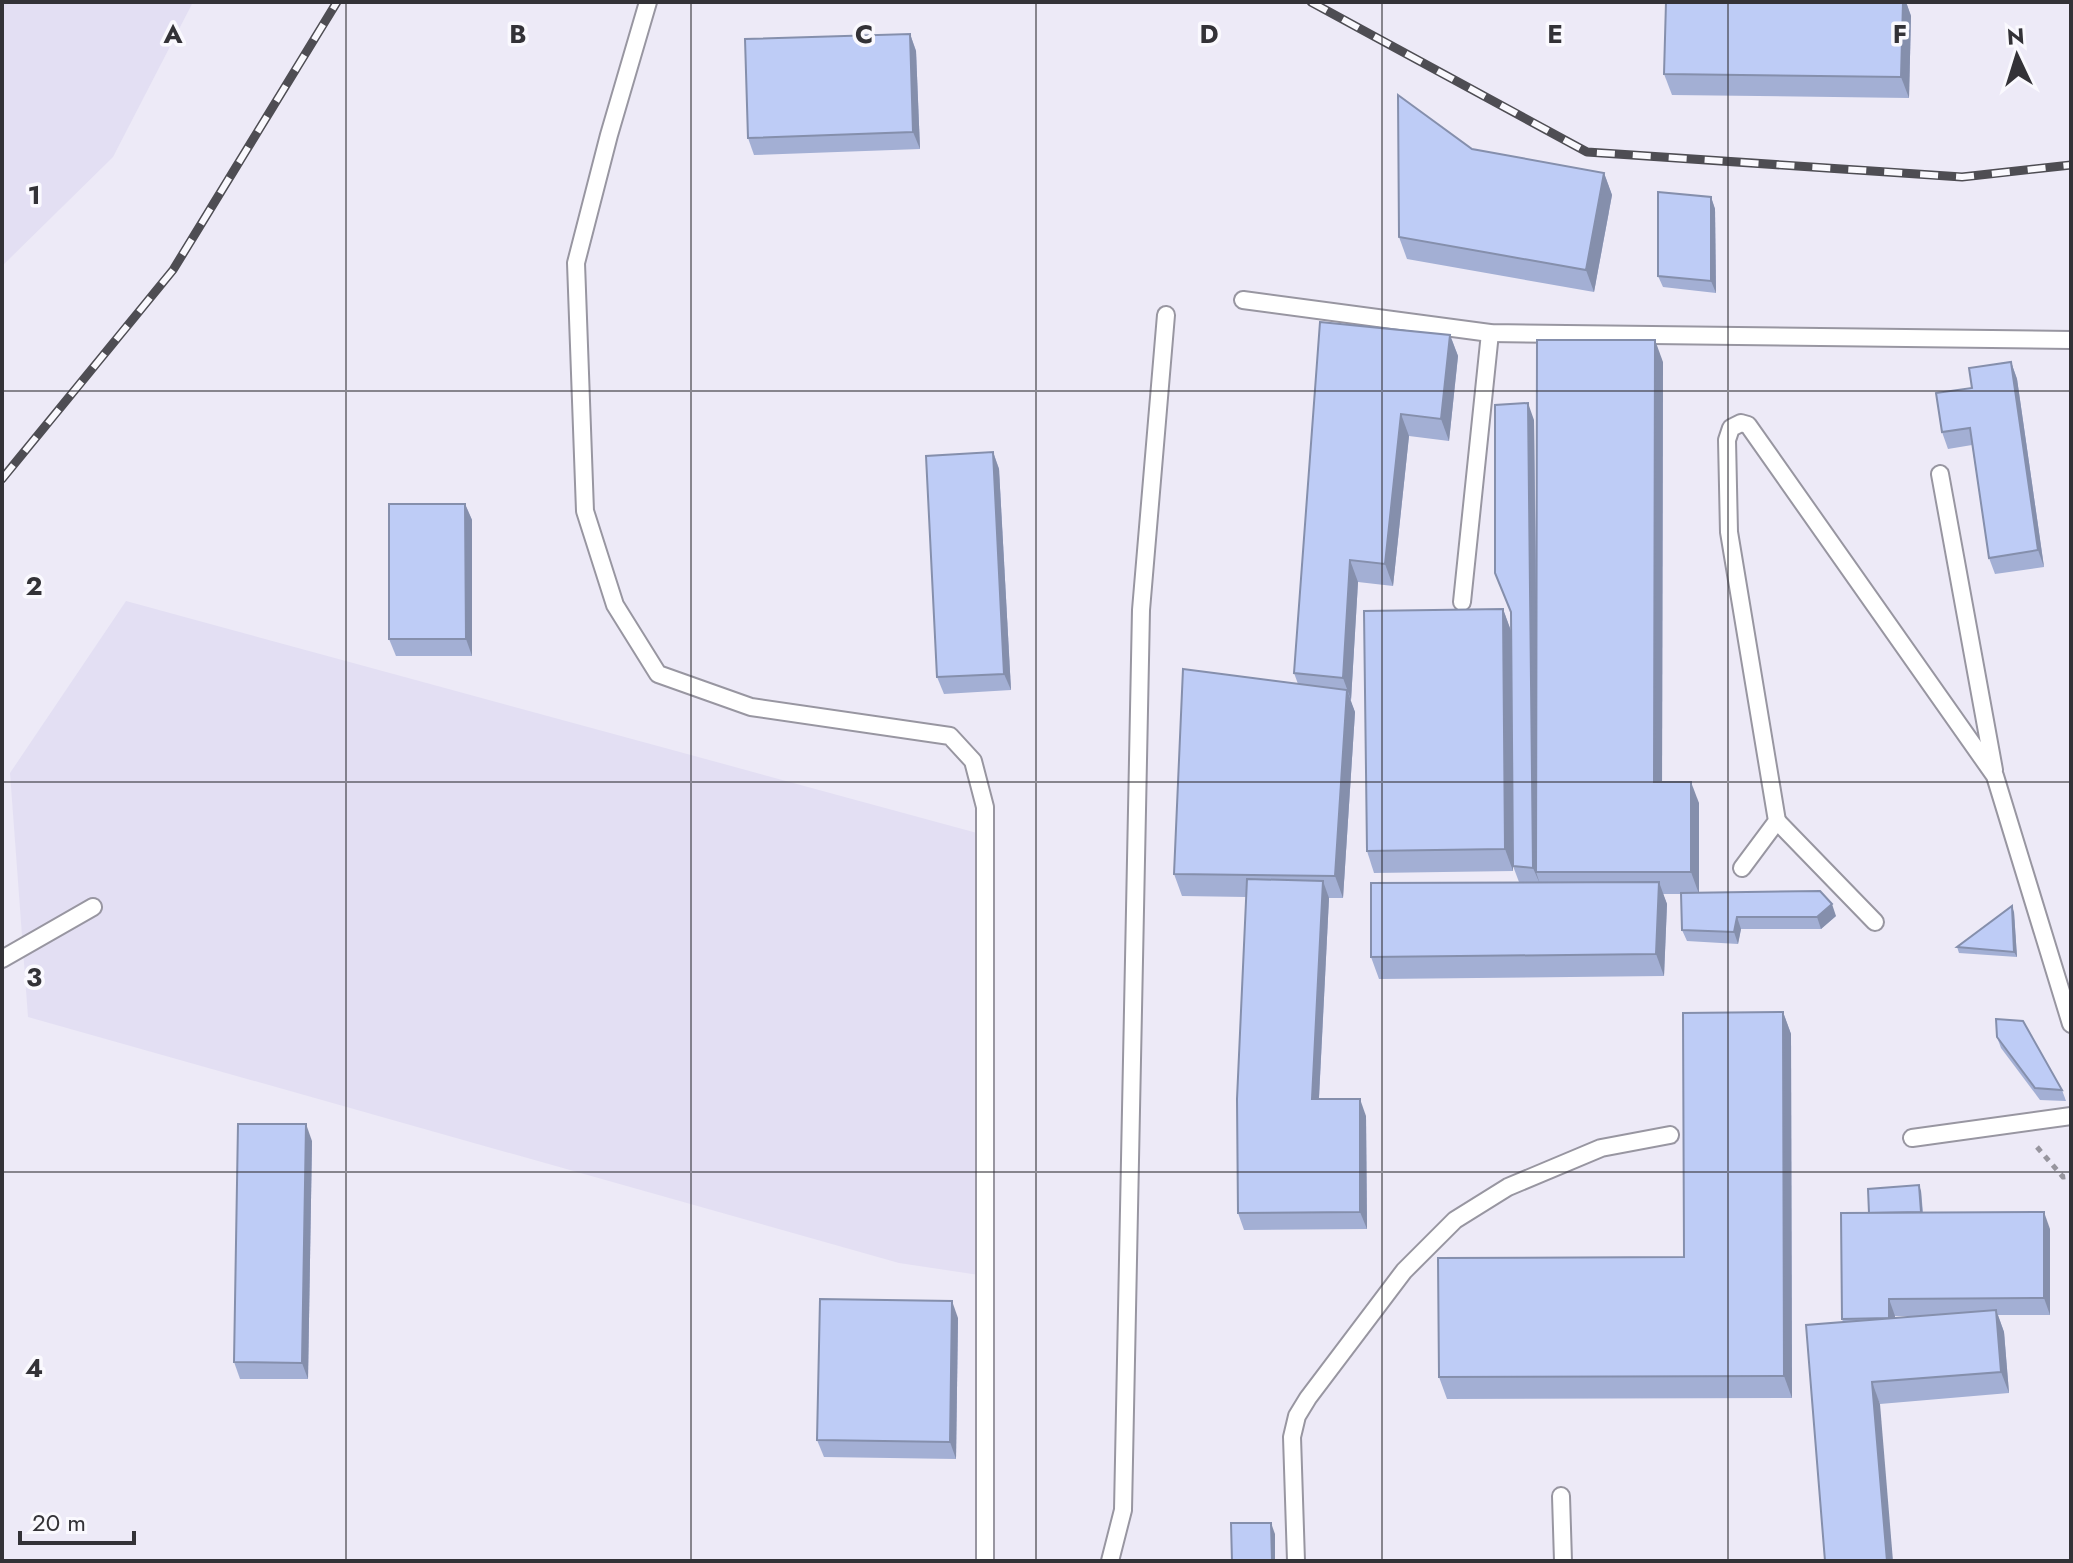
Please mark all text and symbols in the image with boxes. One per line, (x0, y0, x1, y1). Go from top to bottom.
text: A (162, 15, 183, 53)
text: B (509, 15, 527, 53)
text: C (855, 15, 873, 53)
text: D (1199, 15, 1219, 53)
text: E (1547, 15, 1563, 53)
text: F (1893, 15, 1907, 53)
north arrow (1977, 16, 2057, 96)
text: N (2006, 19, 2025, 53)
text: 1 (27, 176, 41, 214)
text: 2 (25, 567, 43, 605)
text: 3 (26, 958, 42, 996)
text: 4 (25, 1349, 43, 1387)
scale bar (20, 1495, 134, 1545)
text: 20 m (32, 1505, 86, 1540)

